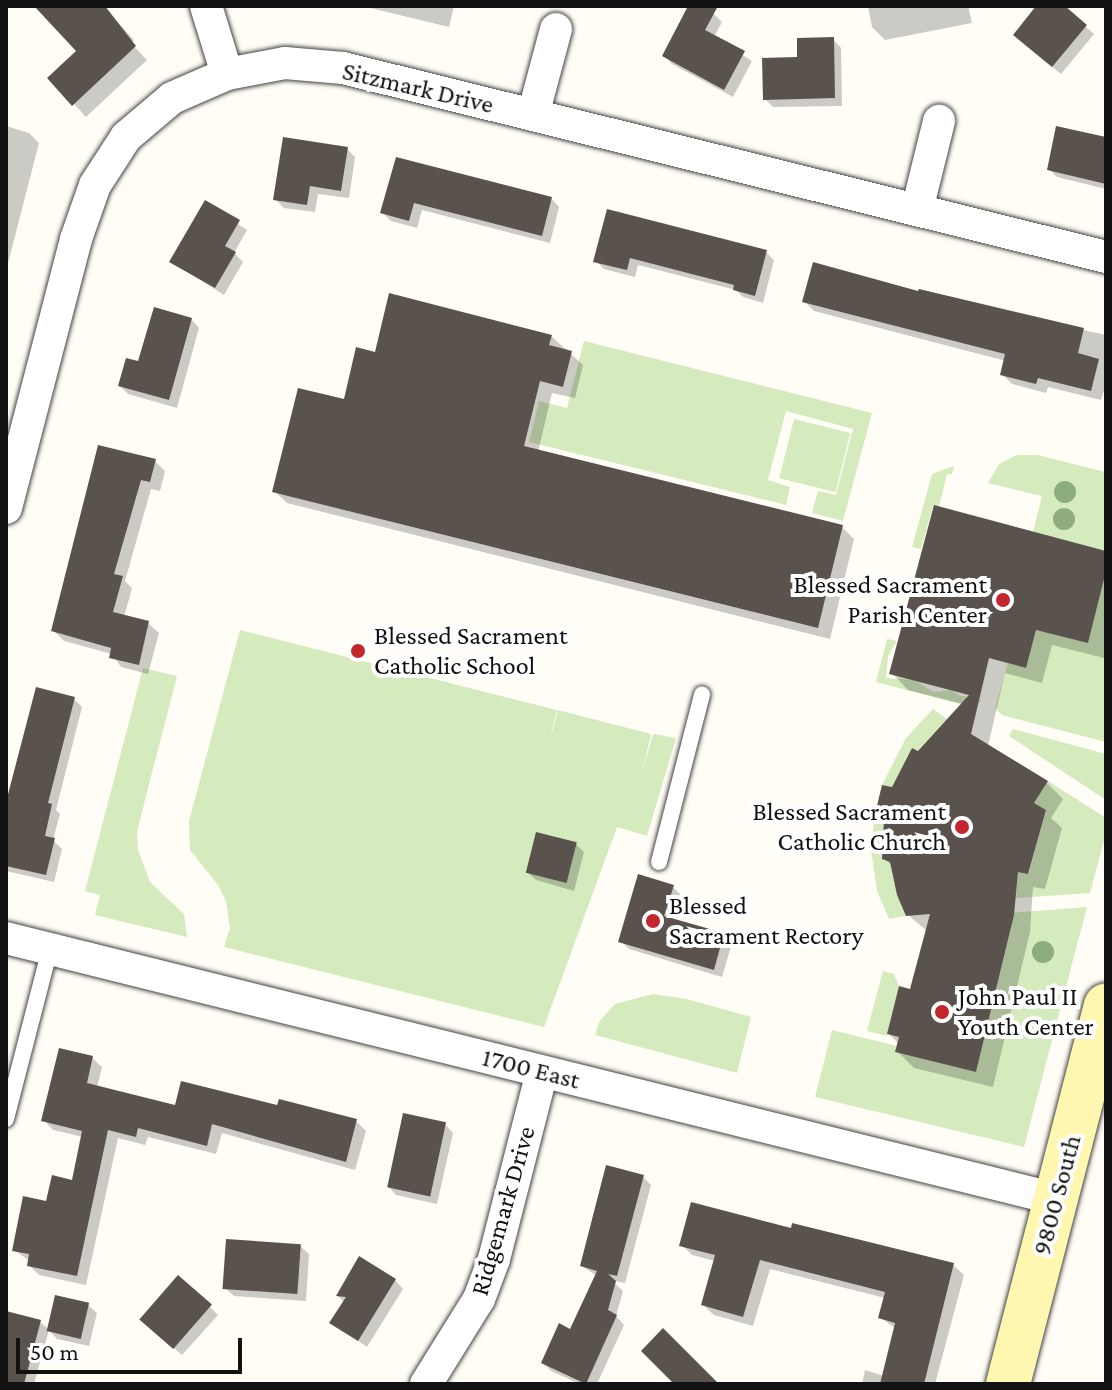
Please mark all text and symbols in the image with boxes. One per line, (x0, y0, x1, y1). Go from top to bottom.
street label: Sitzmark Drive (339, 55, 497, 121)
place label: Blessed Sacrament Parish Center (793, 569, 987, 630)
marker: Blessed Sacrament Parish Center (994, 591, 1012, 609)
place label: Blessed Sacrament Catholic School (374, 620, 568, 682)
marker: Blessed Sacrament Catholic School (349, 642, 367, 660)
place label: Blessed Sacrament Catholic Church (752, 796, 946, 858)
marker: Blessed Sacrament Catholic Church (953, 818, 971, 836)
place label: Blessed Sacrament Rectory (669, 890, 863, 952)
marker: Blessed Sacrament Rectory (644, 912, 662, 930)
place label: John Paul II Youth Center (958, 981, 1094, 1042)
marker: John Paul II Youth Center (933, 1003, 951, 1021)
street label: 1700 East (479, 1042, 583, 1096)
street label: Ridgemark Drive (464, 1123, 542, 1299)
street label: 9800 South (1026, 1132, 1088, 1258)
scale bar (20, 1322, 246, 1372)
text: 50 m (30, 1338, 79, 1365)

